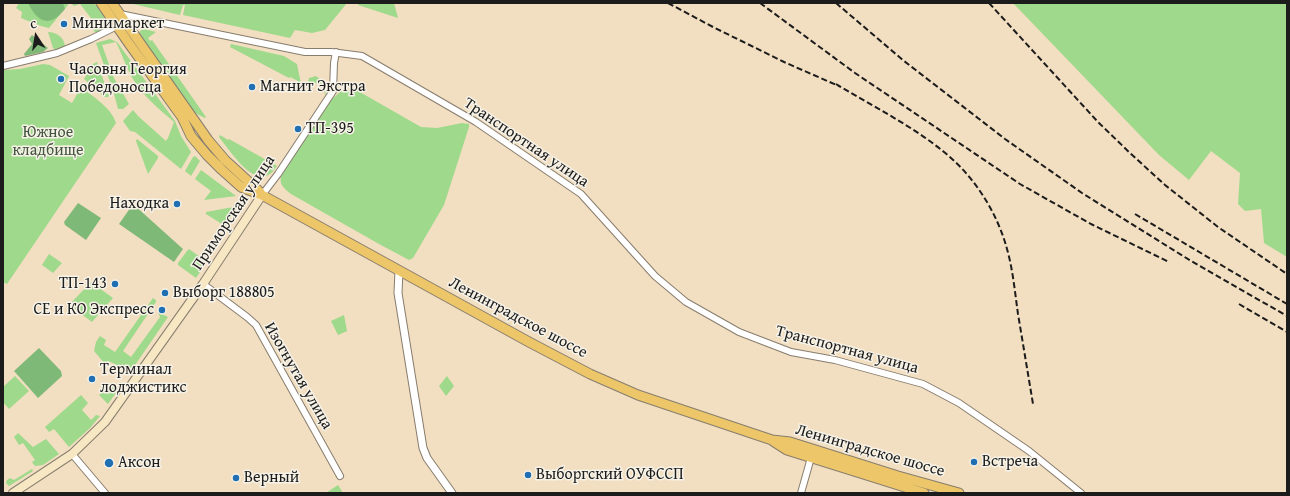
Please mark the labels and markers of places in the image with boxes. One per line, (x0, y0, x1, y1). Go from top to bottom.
place label: Минимаркет (72, 14, 164, 34)
marker: Минимаркет (59, 19, 69, 29)
place label: Часовня Георгия Победоносца (69, 60, 187, 98)
marker: Часовня Георгия Победоносца (56, 74, 66, 84)
place label: Магнит Экстра (260, 77, 366, 97)
marker: Магнит Экстра (247, 82, 257, 92)
place label: ТП-395 (306, 119, 354, 139)
marker: ТП-395 (293, 124, 303, 134)
place label: Находка (110, 194, 169, 214)
marker: Находка (172, 199, 182, 209)
place label: ТП-143 (59, 274, 107, 294)
marker: ТП-143 (110, 279, 120, 289)
place label: Выборг 188805 (173, 283, 275, 303)
marker: Выборг 188805 (160, 288, 170, 298)
place label: CE и КО Экспресс (34, 300, 154, 320)
marker: CE и КО Экспресс (157, 305, 167, 315)
place label: Терминал лоджистикс (100, 360, 187, 398)
marker: Терминал лоджистикс (87, 374, 97, 384)
place label: Встреча (982, 452, 1038, 472)
place label: Аксон (118, 453, 161, 473)
marker: Аксон (103, 457, 115, 469)
marker: Встреча (969, 457, 979, 467)
place label: Выборгский ОУФССП (536, 465, 684, 485)
place label: Верный (244, 468, 299, 488)
marker: Выборгский ОУФССП (523, 470, 533, 480)
marker: Верный (231, 473, 241, 483)

